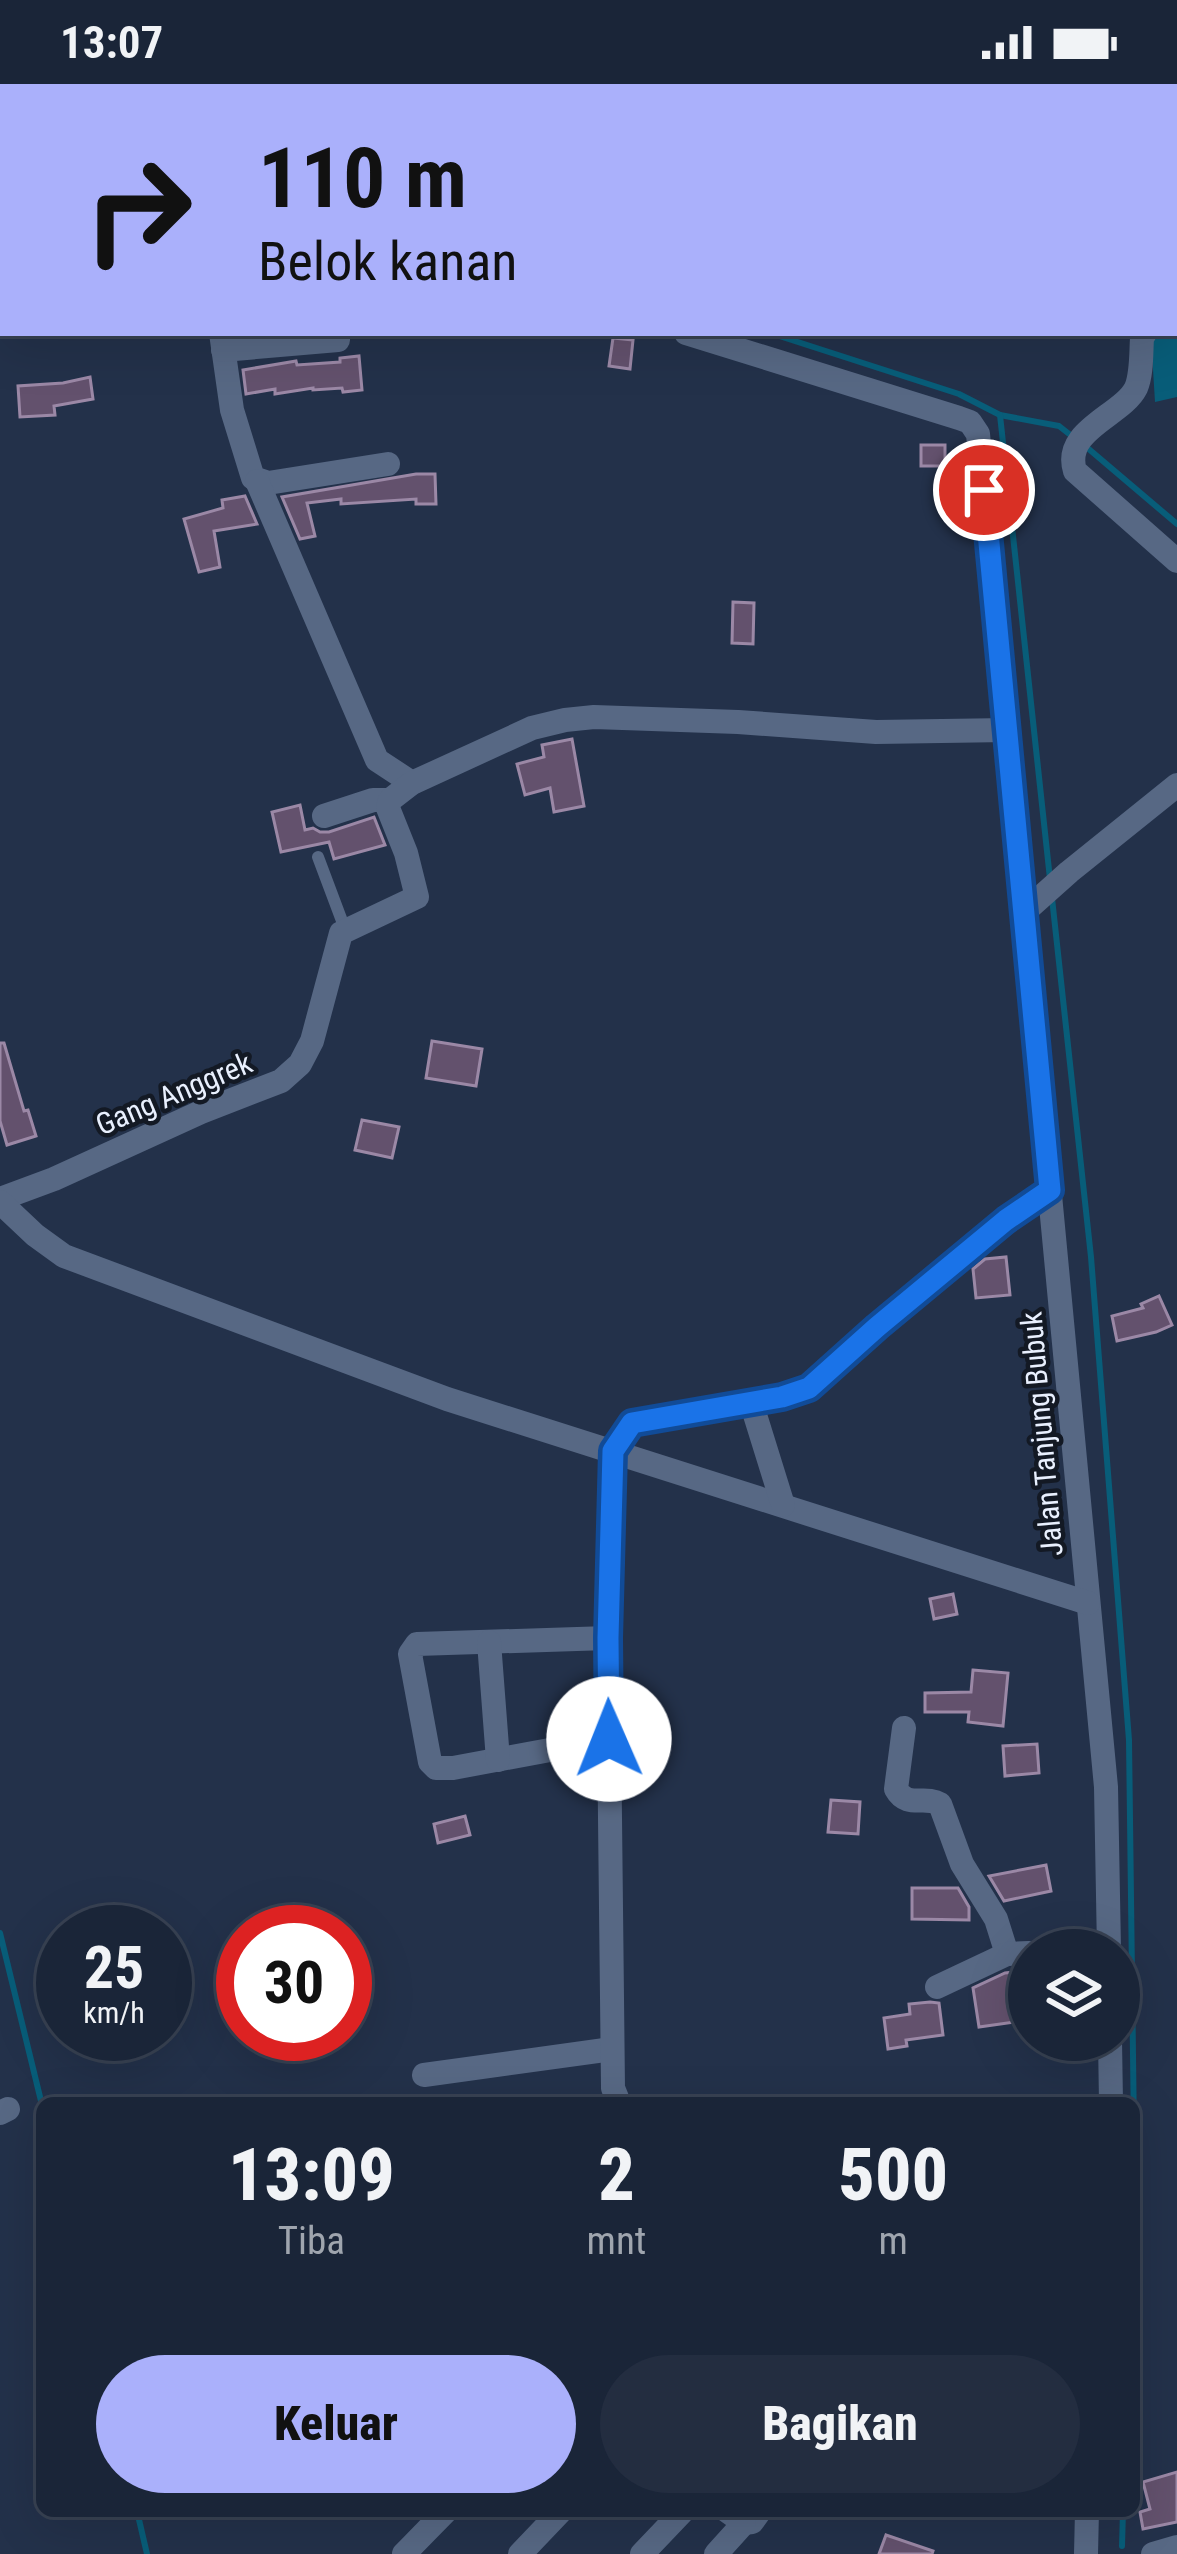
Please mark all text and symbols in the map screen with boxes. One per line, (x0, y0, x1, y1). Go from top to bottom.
text: 13:07 (60, 16, 163, 69)
text: 110 m (258, 129, 467, 228)
icon: right (60, 132, 216, 288)
text: Belok kanan (258, 230, 517, 293)
pin (933, 439, 1035, 541)
icon: arrive (951, 457, 1017, 523)
street label: Gang Anggrek (90, 1045, 258, 1142)
street label: Jalan Tanjung Bubuk (1013, 1310, 1070, 1558)
position arrow (546, 1676, 672, 1802)
speed limit sign: 30 (216, 1905, 372, 2061)
map controls (1008, 1929, 1140, 2061)
button: layers (1008, 1929, 1140, 2061)
text: 25 (84, 1932, 144, 2003)
text: km/h (83, 1995, 145, 2030)
text: 13:09 (228, 2133, 395, 2218)
text: 2 (598, 2133, 635, 2218)
text: 500 (838, 2133, 948, 2218)
text: Tiba (278, 2218, 345, 2264)
text: mnt (587, 2218, 646, 2264)
text: m (878, 2218, 908, 2264)
button: Keluar (96, 2355, 576, 2493)
button: Bagikan (600, 2355, 1080, 2493)

